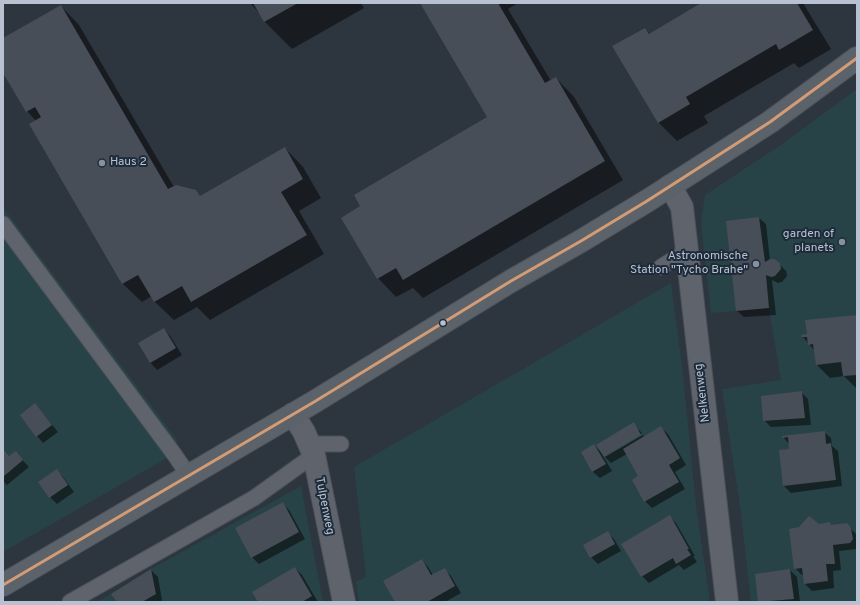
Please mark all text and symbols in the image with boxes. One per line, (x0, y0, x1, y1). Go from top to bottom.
place label: Haus 2 (110, 156, 147, 170)
marker: Haus 2 (97, 158, 107, 168)
place label: garden of planets (783, 228, 834, 256)
marker: garden of planets (837, 237, 847, 247)
place label: Astronomische Station "Tycho Brahe" (630, 250, 748, 278)
marker: Astronomische Station "Tycho Brahe" (751, 259, 761, 269)
unlabelled marker (438, 318, 448, 328)
street label: Nelkenweg (692, 363, 714, 423)
street label: Tulpenweg (311, 476, 337, 536)

